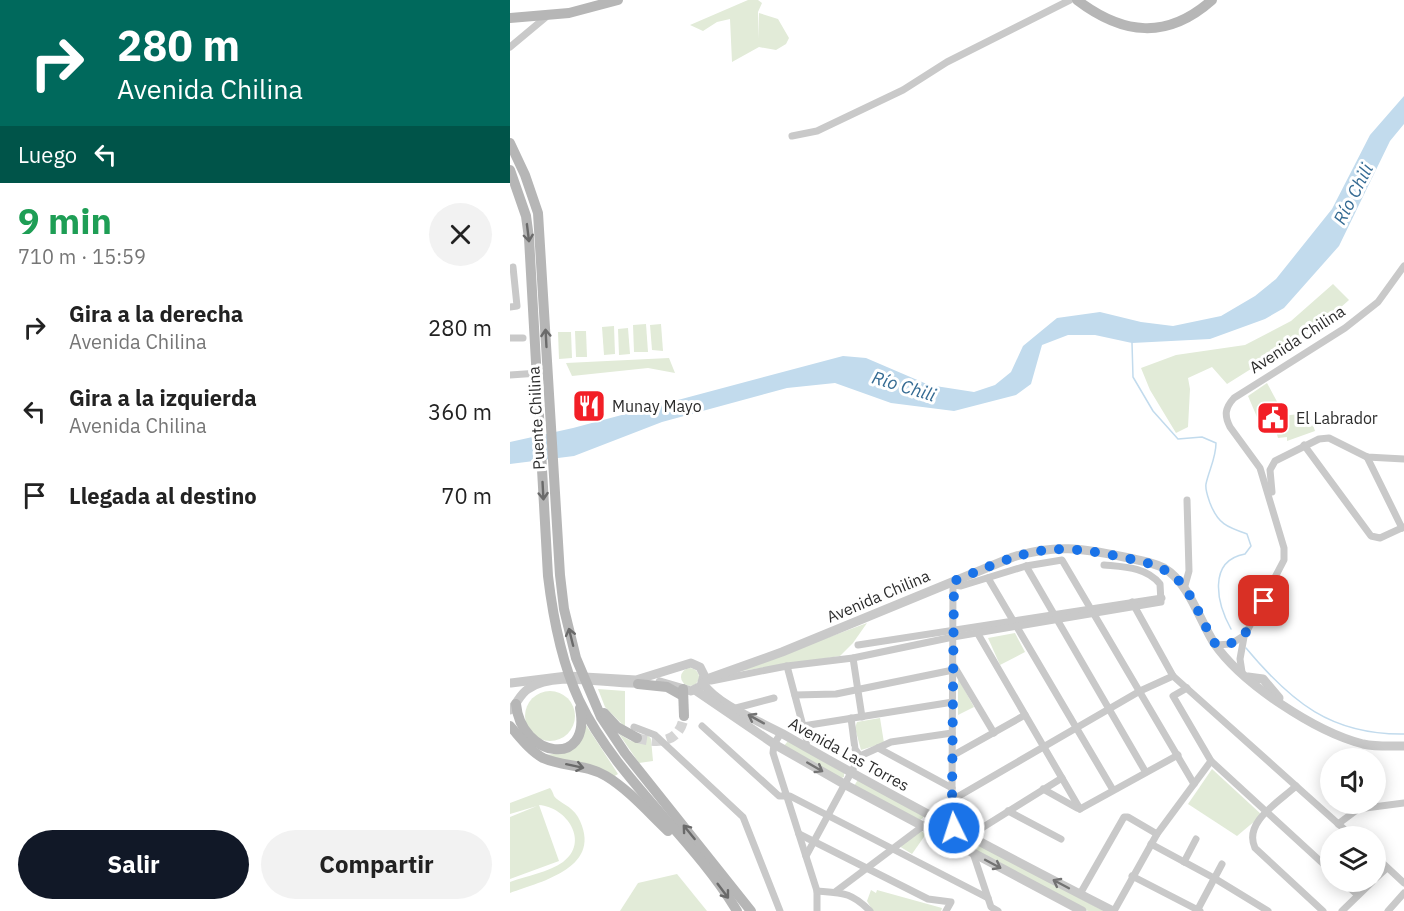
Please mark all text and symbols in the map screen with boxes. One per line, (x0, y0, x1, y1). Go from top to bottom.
text: 280 m (117, 18, 240, 73)
icon: right (18, 24, 96, 102)
text: Avenida Chilina (117, 71, 303, 106)
icon: left (89, 138, 122, 171)
text: Luego (18, 140, 77, 169)
water label: Río Chili (1328, 159, 1378, 228)
text: 9 min (18, 197, 112, 244)
button: close (429, 203, 492, 266)
one-way arrow (523, 223, 534, 243)
text: 710 m · 15:59 (18, 243, 146, 270)
text: Gira a la derecha (69, 299, 243, 328)
street label: Avenida Chilina (1245, 300, 1349, 377)
icon: right (18, 311, 51, 344)
text: 280 m (428, 313, 492, 342)
text: Avenida Chilina (69, 328, 207, 355)
one-way arrow (541, 329, 552, 349)
street label: Puente Chilina (523, 365, 549, 470)
water label: Río Chili (869, 365, 939, 407)
text: Gira a la izquierda (69, 383, 257, 412)
restaurant icon: Munay Mayo (571, 388, 607, 424)
icon: left (18, 395, 51, 428)
place label: Munay Mayo (612, 396, 702, 416)
text: 360 m (428, 397, 492, 426)
public building icon: El Labrador (1255, 400, 1291, 436)
place label: El Labrador (1296, 408, 1378, 428)
text: Avenida Chilina (69, 412, 207, 439)
icon: arrive (18, 479, 51, 512)
one-way arrow (538, 480, 549, 500)
text: Llegada al destino (69, 481, 257, 510)
text: 70 m (441, 481, 492, 510)
street label: Avenida Chilina (823, 565, 933, 627)
pin (1238, 575, 1289, 626)
icon: arrive (1247, 584, 1280, 617)
one-way arrow (564, 628, 576, 647)
one-way arrow (748, 713, 765, 725)
street label: Avenida Las Torres (785, 713, 913, 795)
map controls (1320, 748, 1386, 892)
button: sound (1320, 748, 1386, 814)
one-way arrow (565, 761, 585, 772)
one-way arrow (806, 762, 823, 774)
position arrow (922, 796, 986, 860)
one-way arrow (682, 824, 695, 840)
button: layers (1320, 826, 1386, 892)
button: Salir (18, 830, 249, 899)
button: Compartir (261, 830, 492, 899)
one-way arrow (984, 858, 1001, 870)
one-way arrow (1052, 878, 1070, 889)
one-way arrow (716, 883, 729, 899)

